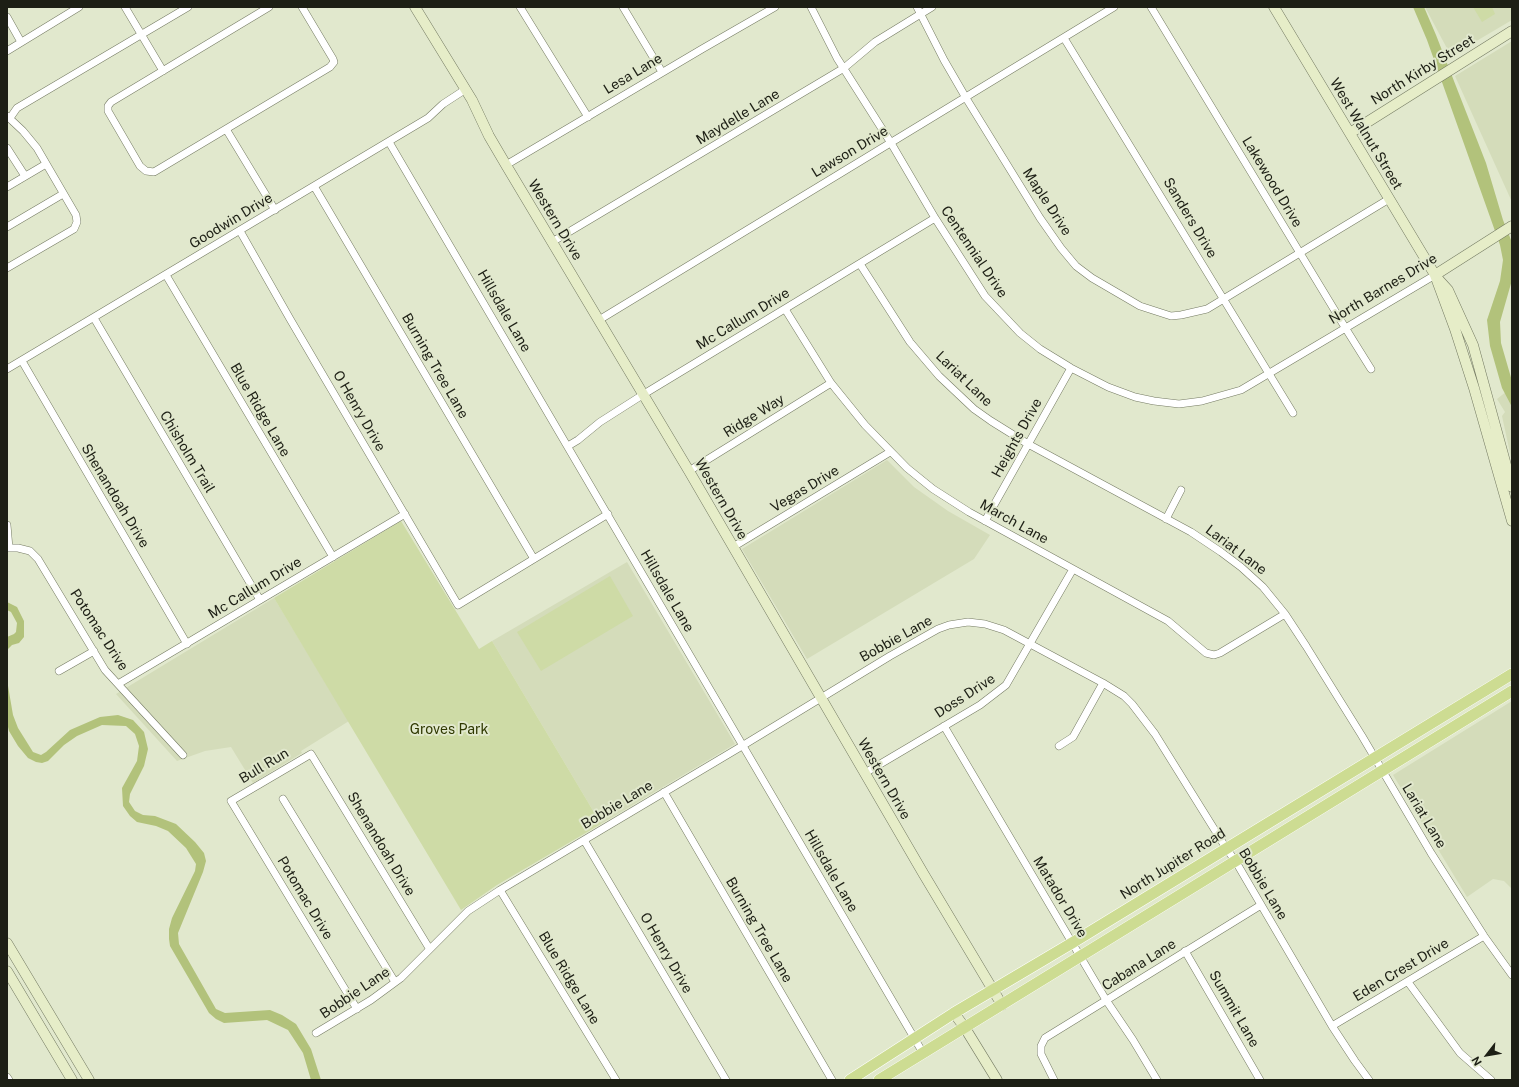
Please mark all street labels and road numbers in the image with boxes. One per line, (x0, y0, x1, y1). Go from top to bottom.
street label: North Kirby Street (1368, 31, 1478, 109)
street label: Lesa Lane (601, 50, 665, 98)
street label: West Walnut Street (1326, 75, 1406, 193)
street label: Maydelle Lane (693, 86, 783, 148)
street label: Lawson Drive (809, 123, 891, 181)
street label: Lakewood Drive (1238, 134, 1306, 230)
street label: Maple Drive (1019, 165, 1075, 239)
street label: Sanders Drive (1159, 175, 1221, 261)
street label: Western Drive (524, 177, 586, 263)
street label: Goodwin Drive (186, 190, 276, 252)
street label: Centennial Drive (937, 203, 1011, 301)
street label: North Barnes Drive (1326, 250, 1440, 328)
street label: Hillsdale Lane (474, 267, 534, 355)
street label: Mc Callum Drive (693, 285, 793, 353)
street label: Burning Tree Lane (398, 310, 472, 422)
street label: Lariat Lane (932, 348, 996, 410)
street label: Blue Ridge Lane (226, 360, 294, 460)
street label: O Henry Drive (329, 368, 389, 454)
street label: Ridge Way (720, 391, 788, 441)
street label: Heights Drive (988, 395, 1046, 481)
street label: Chisholm Trail (156, 408, 218, 496)
street label: Shenandoah Drive (77, 441, 153, 551)
street label: Western Drive (691, 455, 751, 543)
street label: Vegas Drive (768, 462, 842, 516)
street label: March Lane (977, 496, 1051, 548)
street label: Lariat Lane (1202, 521, 1270, 579)
street label: Hillsdale Lane (637, 547, 697, 635)
street label: Mc Callum Drive (205, 554, 305, 622)
street label: Potomac Drive (66, 586, 132, 674)
street label: Bobbie Lane (857, 612, 935, 666)
street label: Doss Drive (932, 670, 998, 722)
street label: Western Drive (854, 735, 914, 823)
street label: Bull Run (236, 745, 292, 787)
street label: Bobbie Lane (578, 777, 656, 833)
street label: Lariat Lane (1398, 781, 1450, 851)
street label: Shenandoah Drive (343, 789, 419, 899)
street label: North Jupiter Road (1117, 825, 1229, 903)
street label: Hillsdale Lane (801, 827, 861, 915)
street label: Bobbie Lane (1235, 845, 1291, 923)
street label: Potomac Drive (274, 853, 336, 943)
street label: Matador Drive (1029, 853, 1091, 941)
street label: Burning Tree Lane (722, 874, 796, 986)
street label: O Henry Drive (636, 910, 696, 996)
street label: Blue Ridge Lane (535, 928, 603, 1028)
street label: Eden Crest Drive (1350, 935, 1452, 1005)
street label: Cabana Lane (1099, 936, 1179, 994)
street label: Bobbie Lane (317, 964, 393, 1022)
street label: Summit Lane (1205, 968, 1263, 1050)

